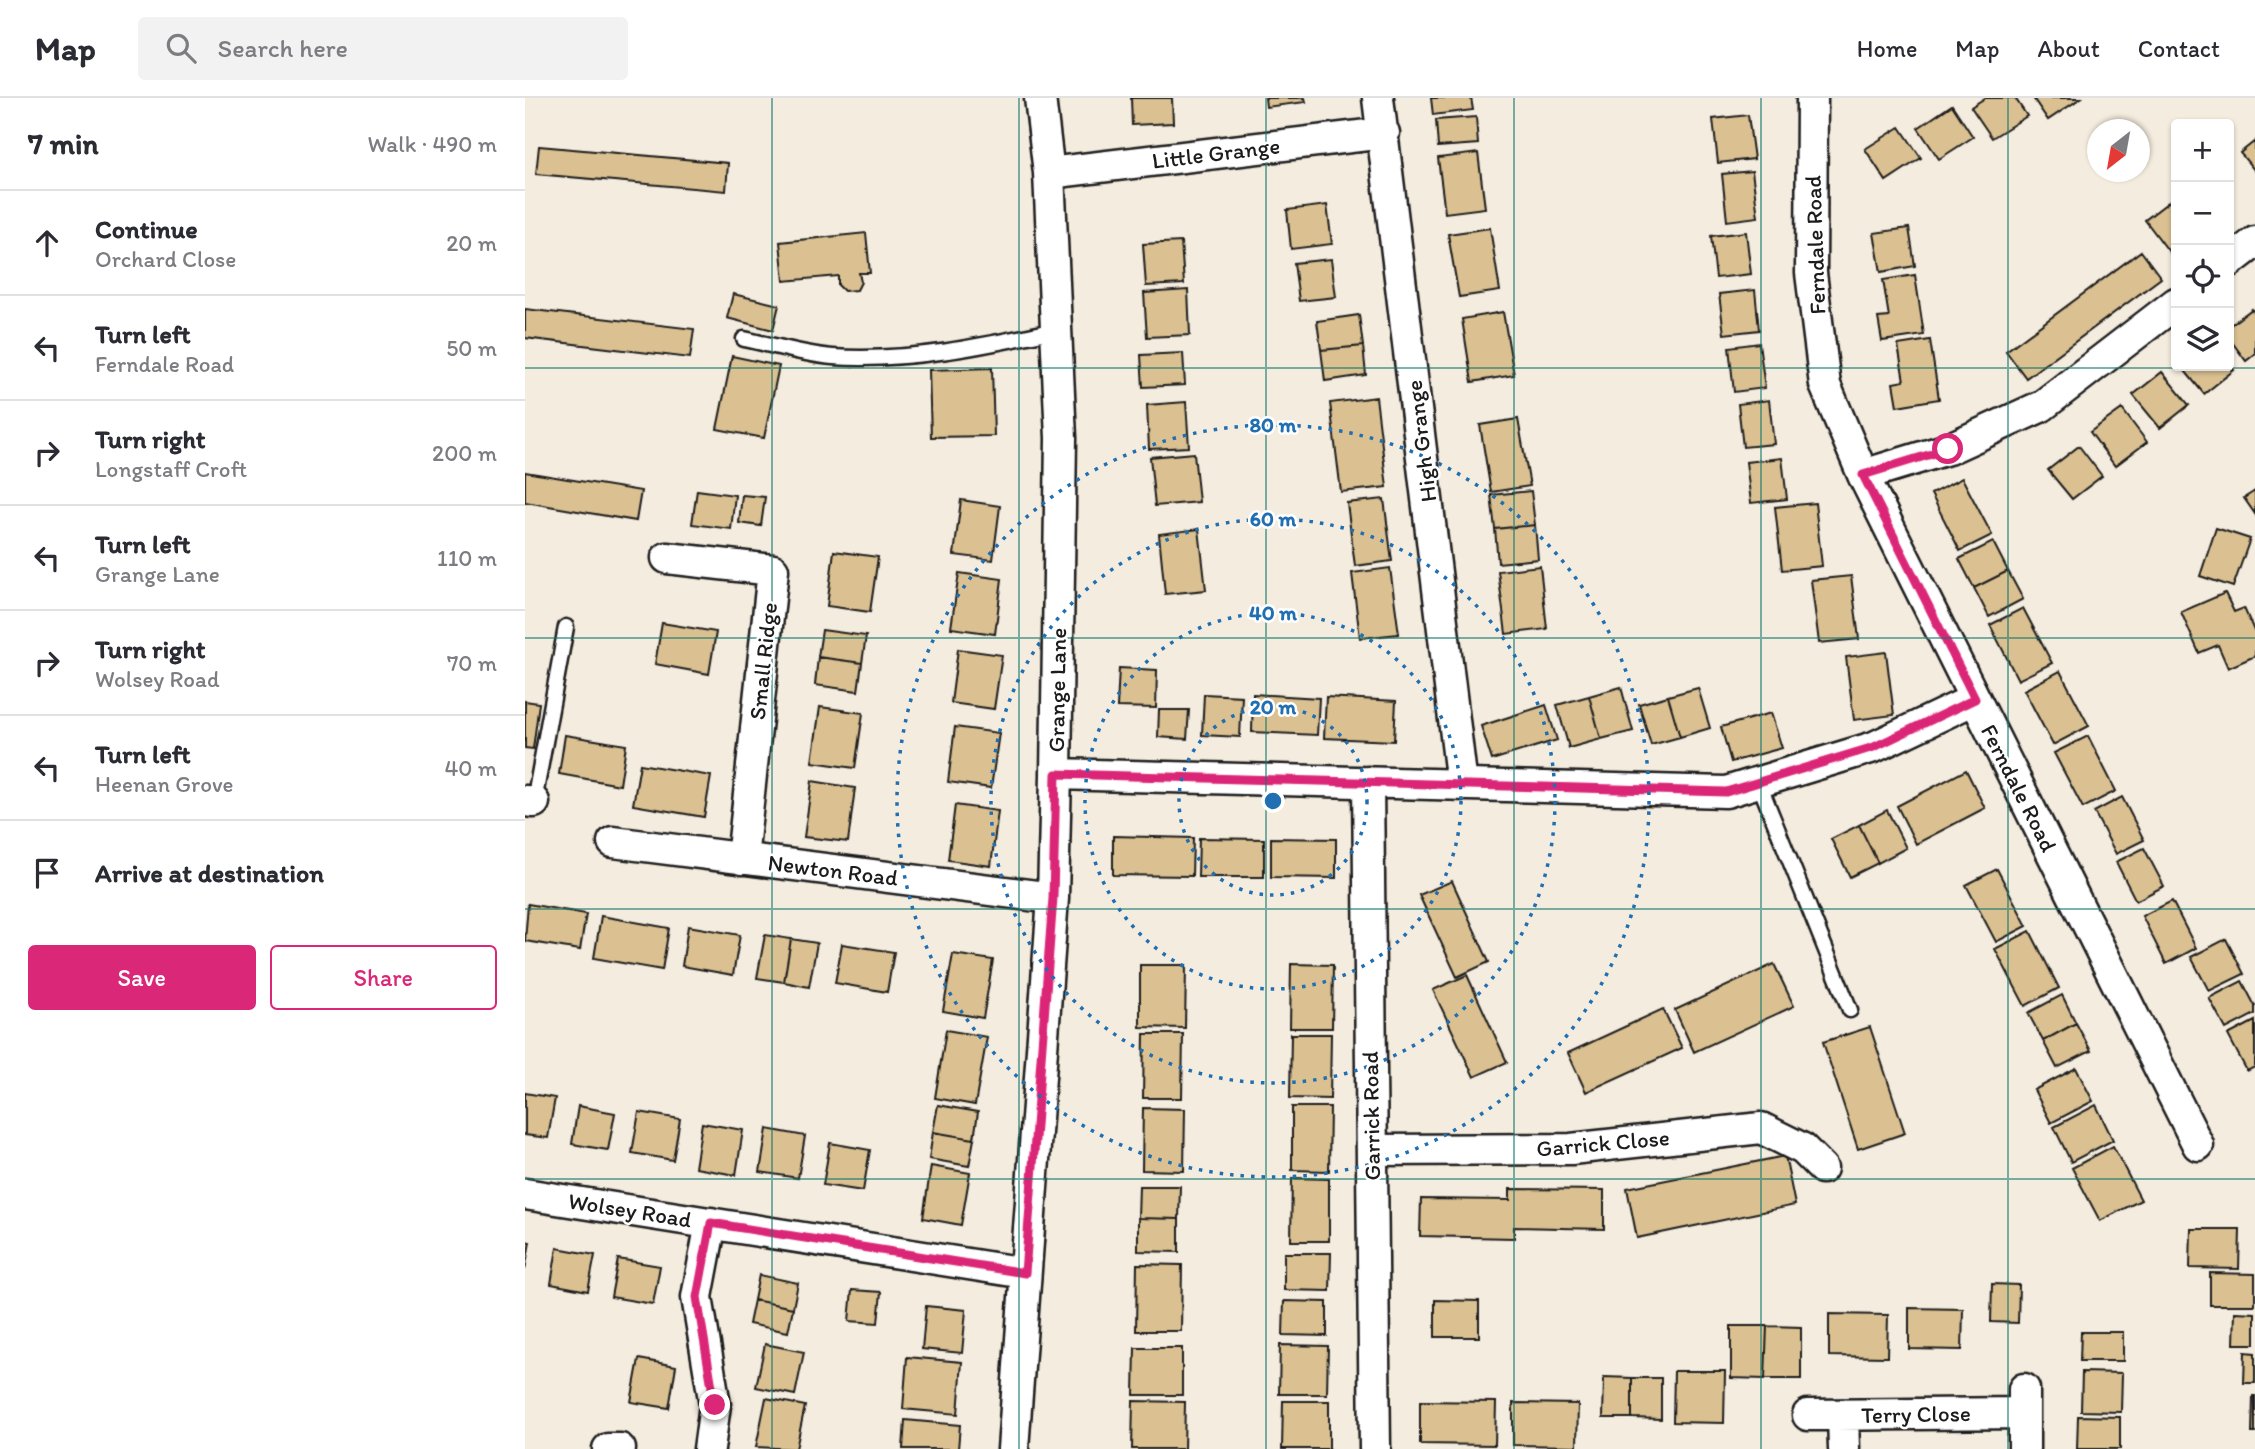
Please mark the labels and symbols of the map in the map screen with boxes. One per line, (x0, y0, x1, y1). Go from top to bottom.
north arrow (2087, 119, 2150, 182)
street label: Little Grange (1150, 131, 1282, 175)
street label: Ferndale Road (1799, 175, 1831, 315)
street label: High Grange (1400, 378, 1442, 504)
text: 80 m (1250, 412, 1297, 437)
route start (1932, 433, 1963, 464)
text: 60 m (1250, 506, 1297, 531)
text: 40 m (1249, 600, 1297, 625)
street label: Small Ridge (743, 601, 783, 721)
street label: Grange Lane (1042, 627, 1072, 753)
text: 20 m (1250, 694, 1297, 719)
street label: Ferndale Road (1975, 720, 2063, 856)
centre of rings (1261, 789, 1285, 813)
street label: Newton Road (766, 848, 900, 892)
street label: Garrick Road (1356, 1051, 1386, 1181)
street label: Garrick Close (1535, 1123, 1671, 1163)
street label: Wolsey Road (566, 1186, 694, 1234)
route end (699, 1389, 730, 1420)
street label: Terry Close (1861, 1399, 1971, 1429)

